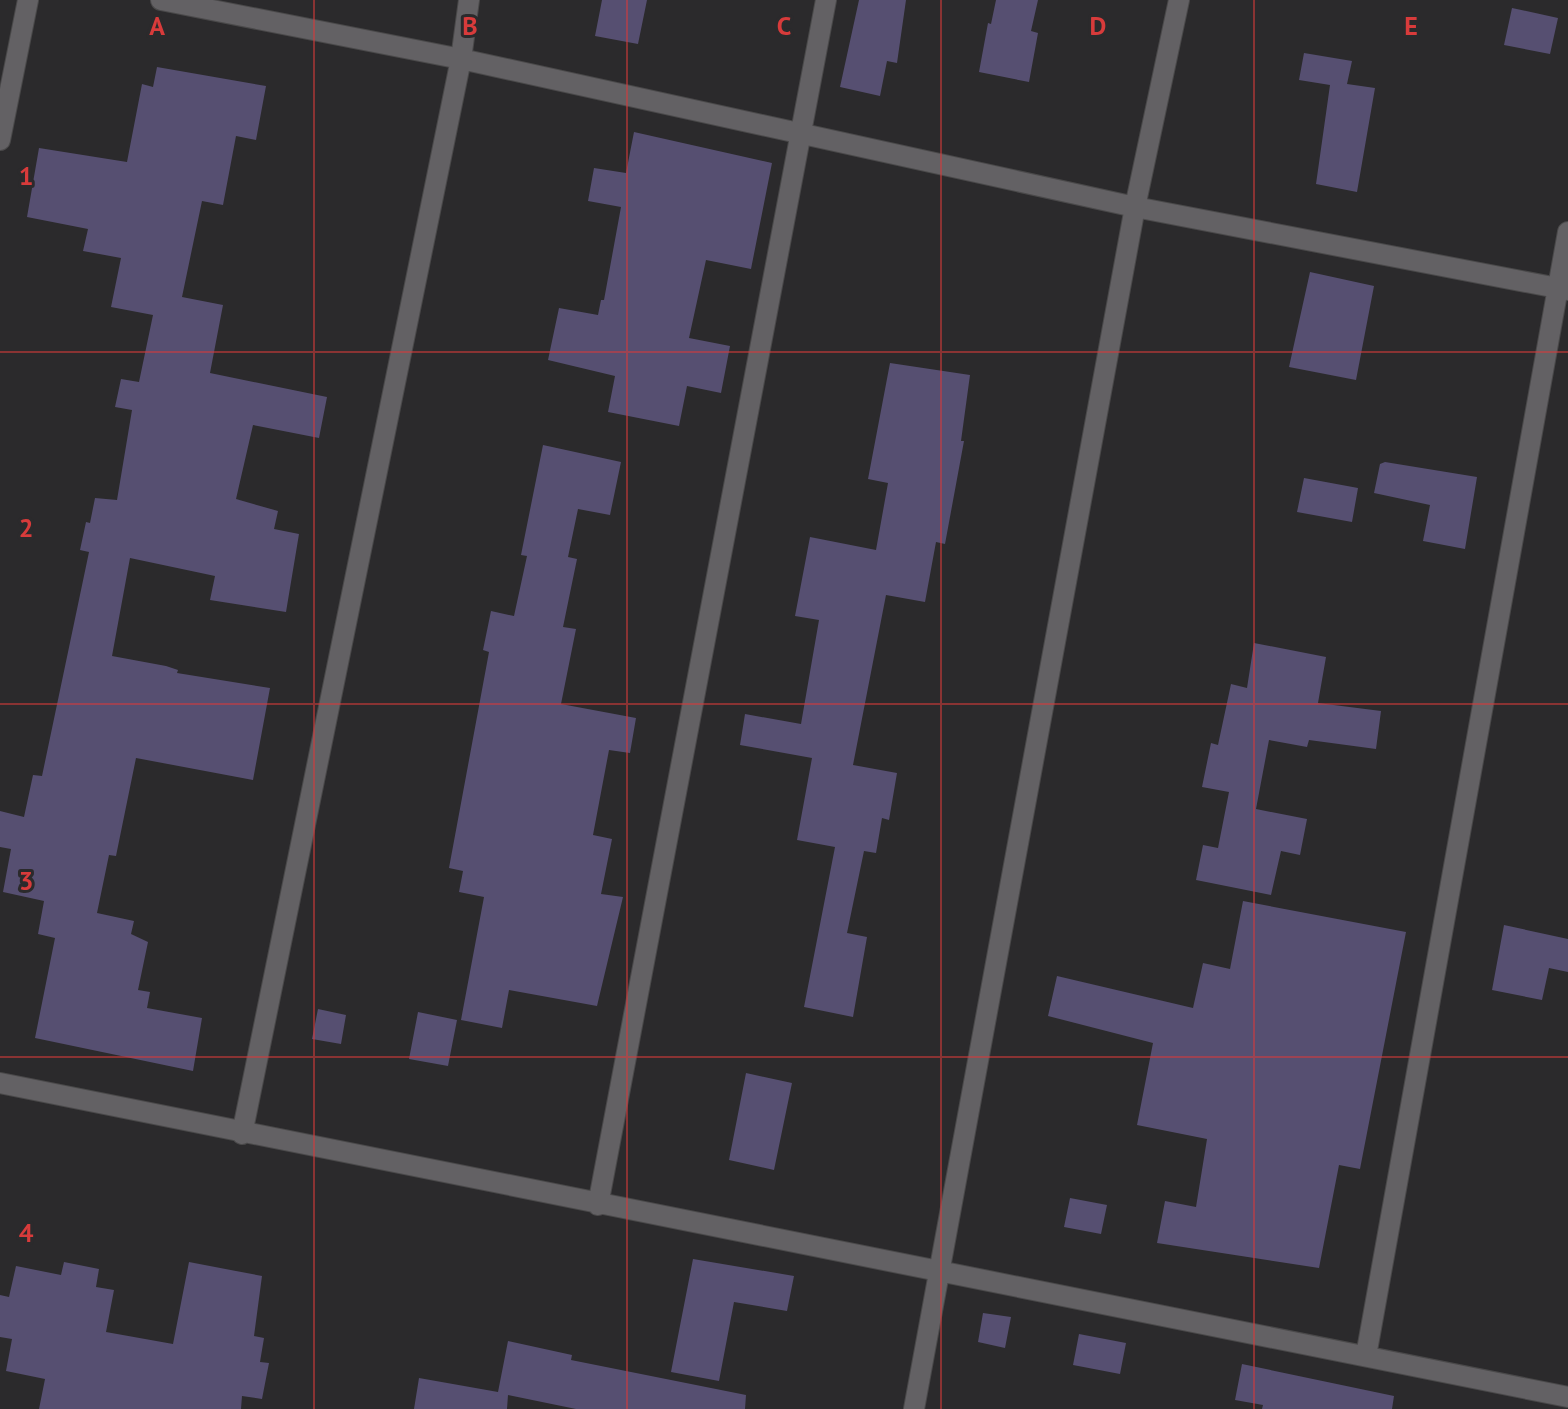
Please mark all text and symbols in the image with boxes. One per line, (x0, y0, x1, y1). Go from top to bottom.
text: A (149, 9, 165, 42)
text: B (462, 9, 478, 42)
text: C (777, 9, 791, 42)
text: D (1090, 9, 1106, 42)
text: E (1404, 9, 1418, 42)
text: 1 (19, 159, 33, 192)
text: 2 (19, 511, 33, 544)
text: 3 (19, 864, 33, 897)
text: 4 (19, 1216, 34, 1249)

